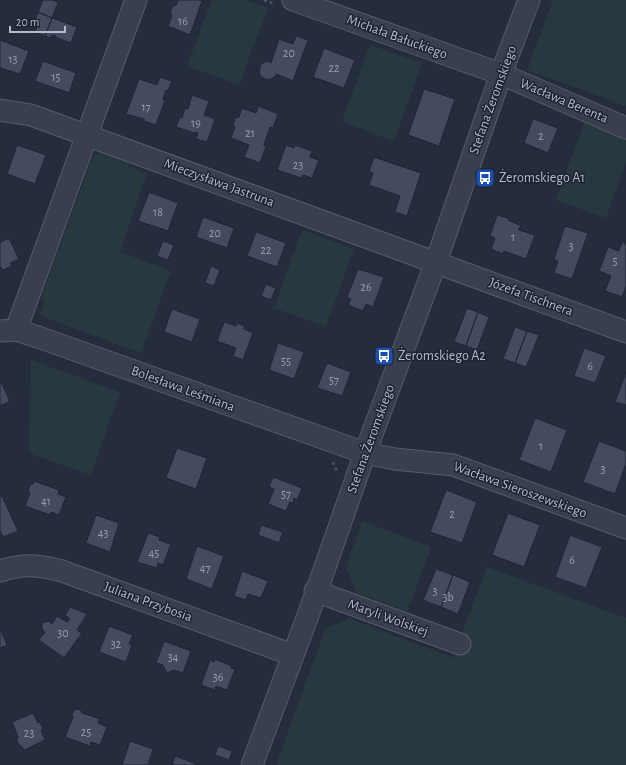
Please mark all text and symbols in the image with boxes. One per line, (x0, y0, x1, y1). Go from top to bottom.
scale bar (10, 8, 65, 34)
street label: Michała Bałuckiego (345, 12, 449, 62)
house number: 16 (178, 15, 188, 27)
text: 20 m (16, 16, 39, 28)
street label: Stefana Żeromskiego (464, 43, 519, 156)
house number: 20 (283, 47, 295, 59)
house number: 13 (8, 53, 18, 65)
house number: 22 (329, 62, 340, 74)
house number: 15 (51, 71, 61, 83)
street label: Wacława Berenta (518, 76, 611, 126)
house number: 17 (141, 101, 151, 113)
house number: 19 (191, 117, 201, 129)
house number: 21 (245, 127, 255, 139)
house number: 2 (538, 130, 544, 142)
street label: Mieczysława Jastruna (162, 156, 277, 210)
house number: 23 (293, 159, 303, 171)
bus stop icon: Żeromskiego A1 (474, 167, 496, 189)
place label: Żeromskiego A1 (499, 168, 585, 185)
house number: 18 (153, 206, 163, 218)
house number: 20 (209, 227, 221, 239)
house number: 1 (511, 231, 515, 243)
house number: 3 (569, 240, 574, 252)
house number: 22 (261, 244, 272, 256)
house number: 5 (612, 255, 618, 267)
street label: Józefa Tischnera (487, 275, 575, 319)
house number: 26 (360, 281, 372, 293)
bus stop icon: Żeromskiego A2 (373, 345, 395, 367)
place label: Żeromskiego A2 (398, 346, 486, 363)
house number: 55 (281, 355, 291, 367)
house number: 6 (587, 360, 593, 372)
street label: Bolesława Leśmiana (129, 364, 237, 414)
house number: 57 (329, 374, 339, 386)
street label: Stefana Żeromskiego (342, 382, 397, 495)
house number: 1 (539, 440, 543, 452)
street label: Wacława Sieroszewskiego (451, 459, 589, 521)
house number: 3 (601, 463, 606, 475)
house number: 57 (281, 488, 291, 500)
house number: 41 (41, 495, 51, 507)
house number: 2 (449, 508, 455, 520)
house number: 43 (98, 527, 108, 539)
house number: 45 (149, 547, 159, 559)
house number: 6 (569, 554, 575, 566)
house number: 47 (200, 562, 210, 574)
street label: Juliana Przybosia (102, 580, 195, 625)
house number: 3 (433, 585, 438, 597)
house number: 3b (442, 591, 454, 603)
street label: Maryli Wolskiej (346, 597, 430, 639)
house number: 30 (57, 627, 69, 639)
house number: 32 (111, 638, 122, 650)
house number: 34 (168, 651, 179, 663)
house number: 36 (213, 671, 224, 683)
house number: 25 (81, 726, 91, 738)
house number: 23 (24, 727, 34, 739)

